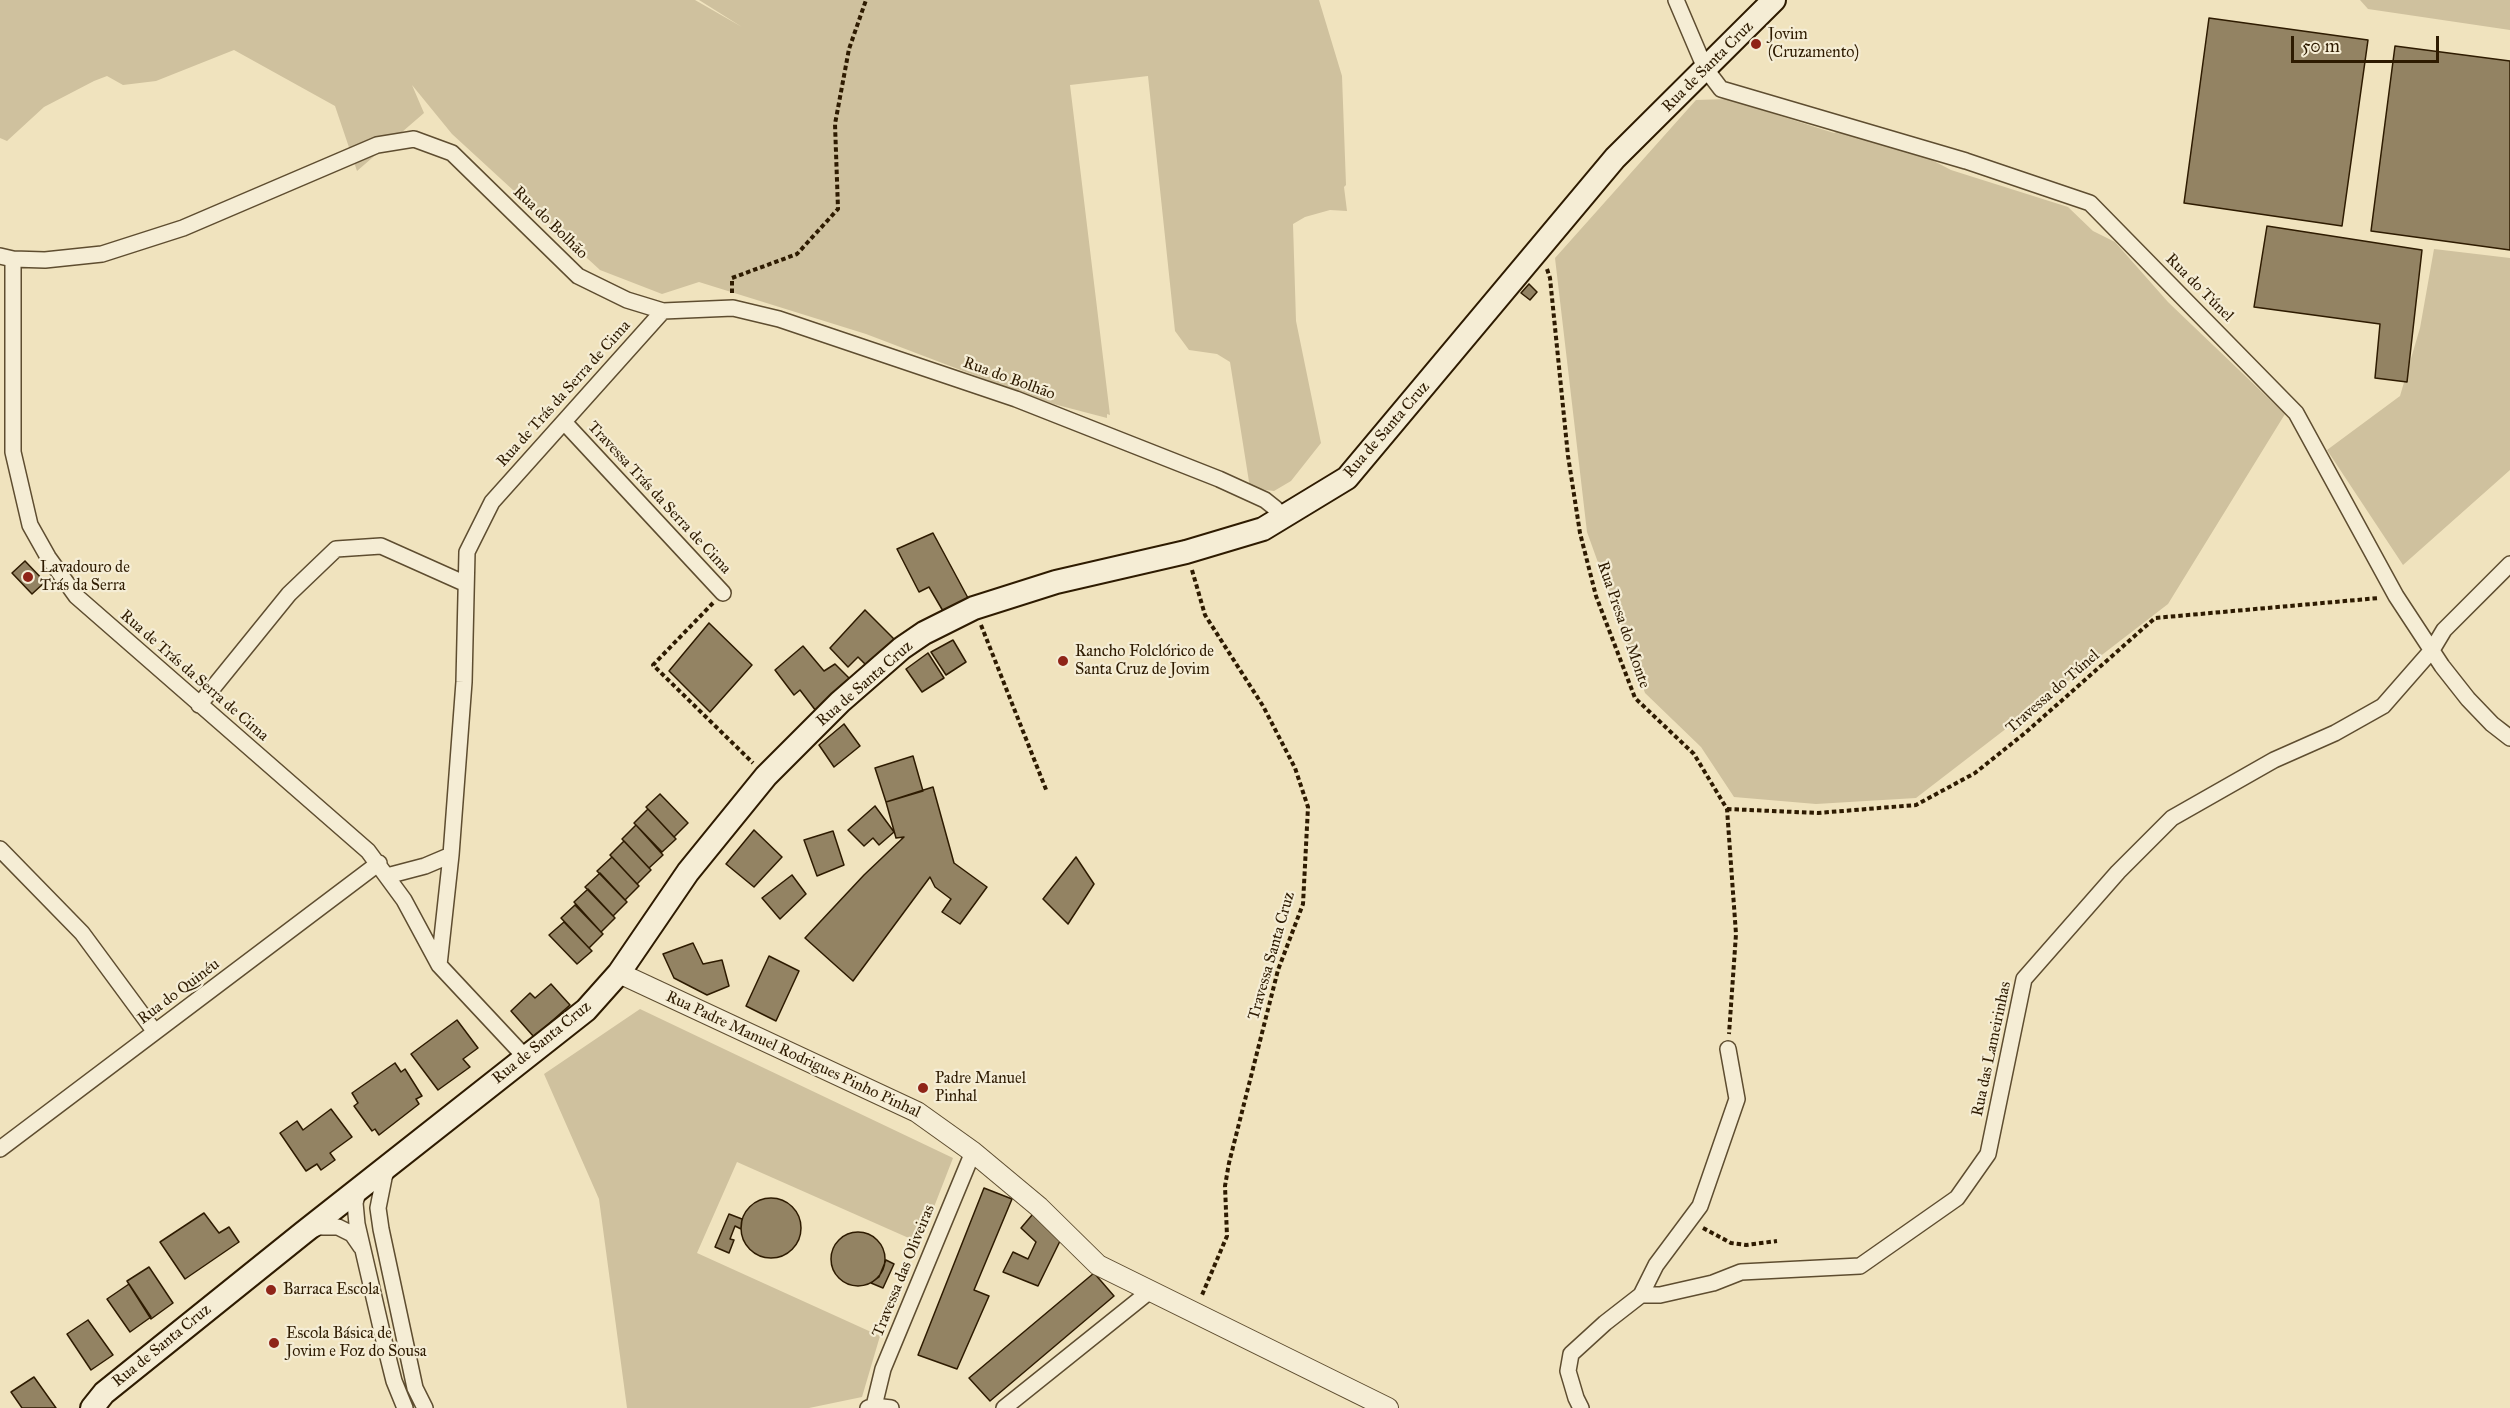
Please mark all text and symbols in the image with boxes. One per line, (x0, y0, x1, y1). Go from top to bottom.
street label: Rua de Santa Cruz (1658, 17, 1758, 117)
scale bar (2294, 24, 2442, 62)
place label: Jovim (Cruzamento) (1768, 25, 1859, 63)
text: 50 m (2302, 35, 2340, 57)
marker: Jovim (Cruzamento) (1749, 37, 1763, 51)
street label: Rua do Bolhão (509, 183, 591, 263)
street label: Rua do Túnel (2161, 250, 2237, 326)
street label: Rua de Trás da Serra de Cima (493, 317, 635, 471)
street label: Rua do Bolhão (960, 353, 1058, 405)
street label: Rua de Santa Cruz (1340, 378, 1434, 482)
street label: Travessa Trás da Serra de Cima (583, 418, 735, 578)
place label: Lavadouro de Trás da Serra (40, 558, 130, 596)
street label: Rua Presa do Monte (1592, 559, 1654, 691)
marker: Lavadouro de Trás da Serra (21, 570, 35, 584)
street label: Rua de Trás da Serra de Cima (116, 606, 272, 746)
street label: Rua de Santa Cruz (813, 637, 917, 731)
place label: Rancho Folclórico de Santa Cruz de Jovim (1075, 642, 1214, 680)
street label: Travessa do Túnel (2002, 646, 2104, 738)
marker: Rancho Folclórico de Santa Cruz de Jovim (1056, 654, 1070, 668)
street label: Travessa Santa Cruz (1245, 890, 1299, 1022)
street label: Rua do Quinéu (134, 955, 224, 1029)
street label: Rua das Lameirinhas (1968, 980, 2016, 1118)
street label: Rua Padre Manuel Rodrigues Pinho Pinhal (663, 987, 923, 1123)
street label: Rua de Santa Cruz (489, 997, 595, 1089)
place label: Padre Manuel Pinhal (935, 1069, 1026, 1107)
marker: Padre Manuel Pinhal (916, 1081, 930, 1095)
street label: Travessa das Oliveiras (869, 1202, 939, 1340)
place label: Barraca Escola (283, 1280, 379, 1300)
marker: Barraca Escola (264, 1283, 278, 1297)
street label: Rua de Santa Cruz (109, 1300, 215, 1392)
place label: Escola Básica de Jovim e Foz do Sousa (286, 1324, 427, 1362)
marker: Escola Básica de Jovim e Foz do Sousa (267, 1336, 281, 1350)

